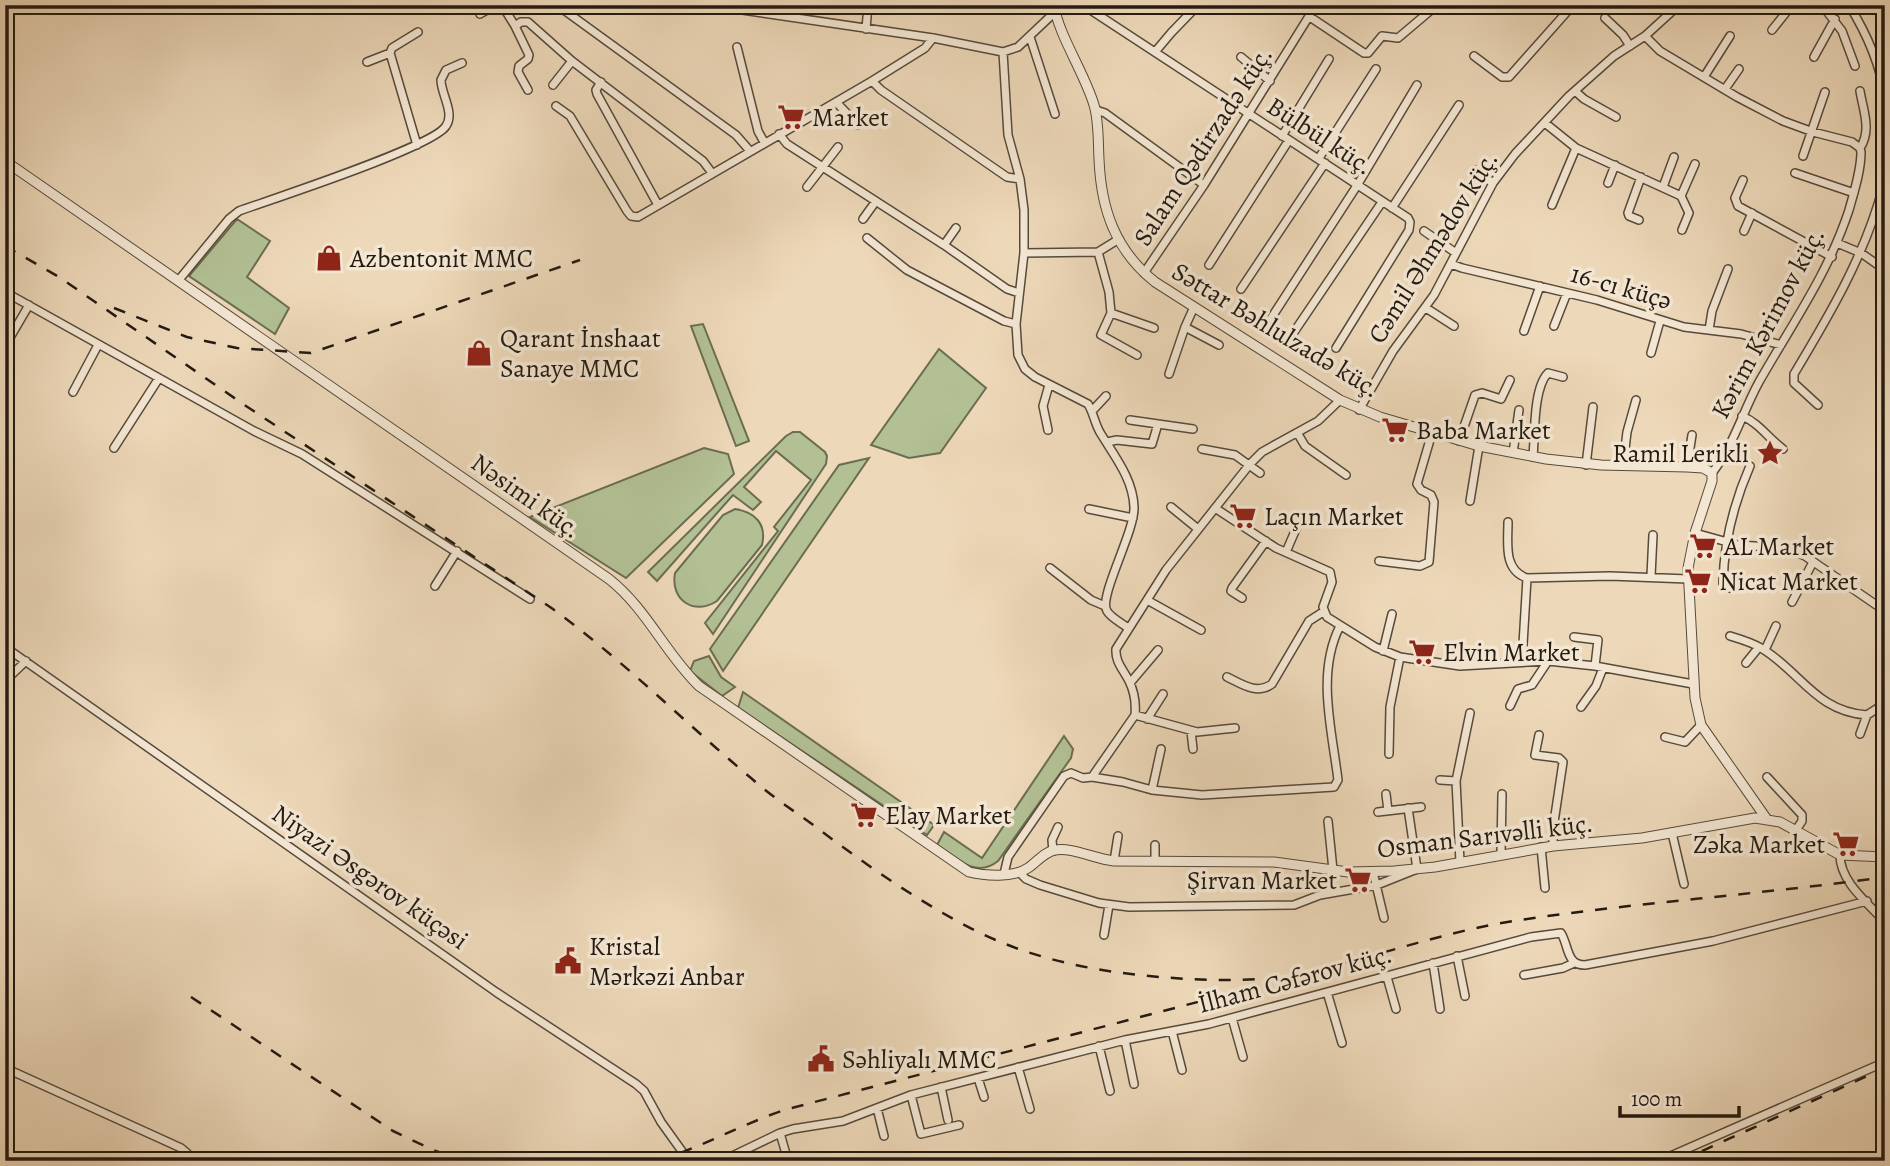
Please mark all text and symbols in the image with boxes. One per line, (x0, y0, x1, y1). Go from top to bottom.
street label: Salam Qədirzadə küç. (1125, 39, 1281, 253)
street label: Bülbül küç. (1260, 89, 1380, 183)
place label: Market (812, 100, 889, 135)
supermarket icon: Market (776, 102, 806, 132)
street label: Cəmil Əhmədov küç. (1360, 144, 1506, 350)
street label: Kərim Kərimov küç. (1703, 221, 1833, 425)
place label: Azbentonit MMC (349, 241, 533, 276)
shop icon: Azbentonit MMC (314, 243, 344, 273)
street label: Səttar Bəhlulzadə küç. (1165, 254, 1387, 406)
street label: 16-cı küçə (1566, 256, 1676, 318)
place label: Qarant İnshaat Sanaye MMC (500, 321, 661, 386)
shop icon: Qarant İnshaat Sanaye MMC (464, 338, 494, 368)
place label: Baba Market (1416, 413, 1551, 448)
supermarket icon: Baba Market (1380, 415, 1410, 445)
place label: Ramil Lerikli (1612, 436, 1749, 471)
place icon: Ramil Lerikli (1755, 438, 1785, 468)
street label: Nəsimi küç. (464, 445, 588, 547)
place label: Laçın Market (1264, 499, 1404, 534)
supermarket icon: Laçın Market (1228, 501, 1258, 531)
place label: AL Market (1723, 529, 1834, 564)
supermarket icon: AL Market (1688, 531, 1718, 561)
place label: Nicat Market (1719, 564, 1858, 599)
supermarket icon: Nicat Market (1683, 566, 1713, 596)
place label: Elvin Market (1443, 635, 1580, 670)
supermarket icon: Elvin Market (1407, 637, 1437, 667)
street label: Niyazi Əsgərov küçəsi (265, 796, 475, 958)
place label: Elay Market (885, 798, 1012, 833)
supermarket icon: Elay Market (849, 800, 879, 830)
street label: Osman Sarıvəlli küç. (1375, 805, 1595, 867)
place label: Zəka Market (1693, 827, 1825, 862)
supermarket icon: Zəka Market (1831, 829, 1861, 859)
place label: Şirvan Market (1187, 863, 1337, 898)
supermarket icon: Şirvan Market (1343, 865, 1373, 895)
place label: Kristal Mərkəzi Anbar (589, 929, 745, 994)
street label: İlham Cəfərov küç. (1194, 936, 1396, 1022)
public building icon: Kristal Mərkəzi Anbar (553, 946, 583, 976)
place label: Səhliyalı MMC (842, 1042, 997, 1077)
public building icon: Səhliyalı MMC (806, 1044, 836, 1074)
scale bar (1620, 1075, 1740, 1119)
text: 100 m (1631, 1085, 1682, 1113)

